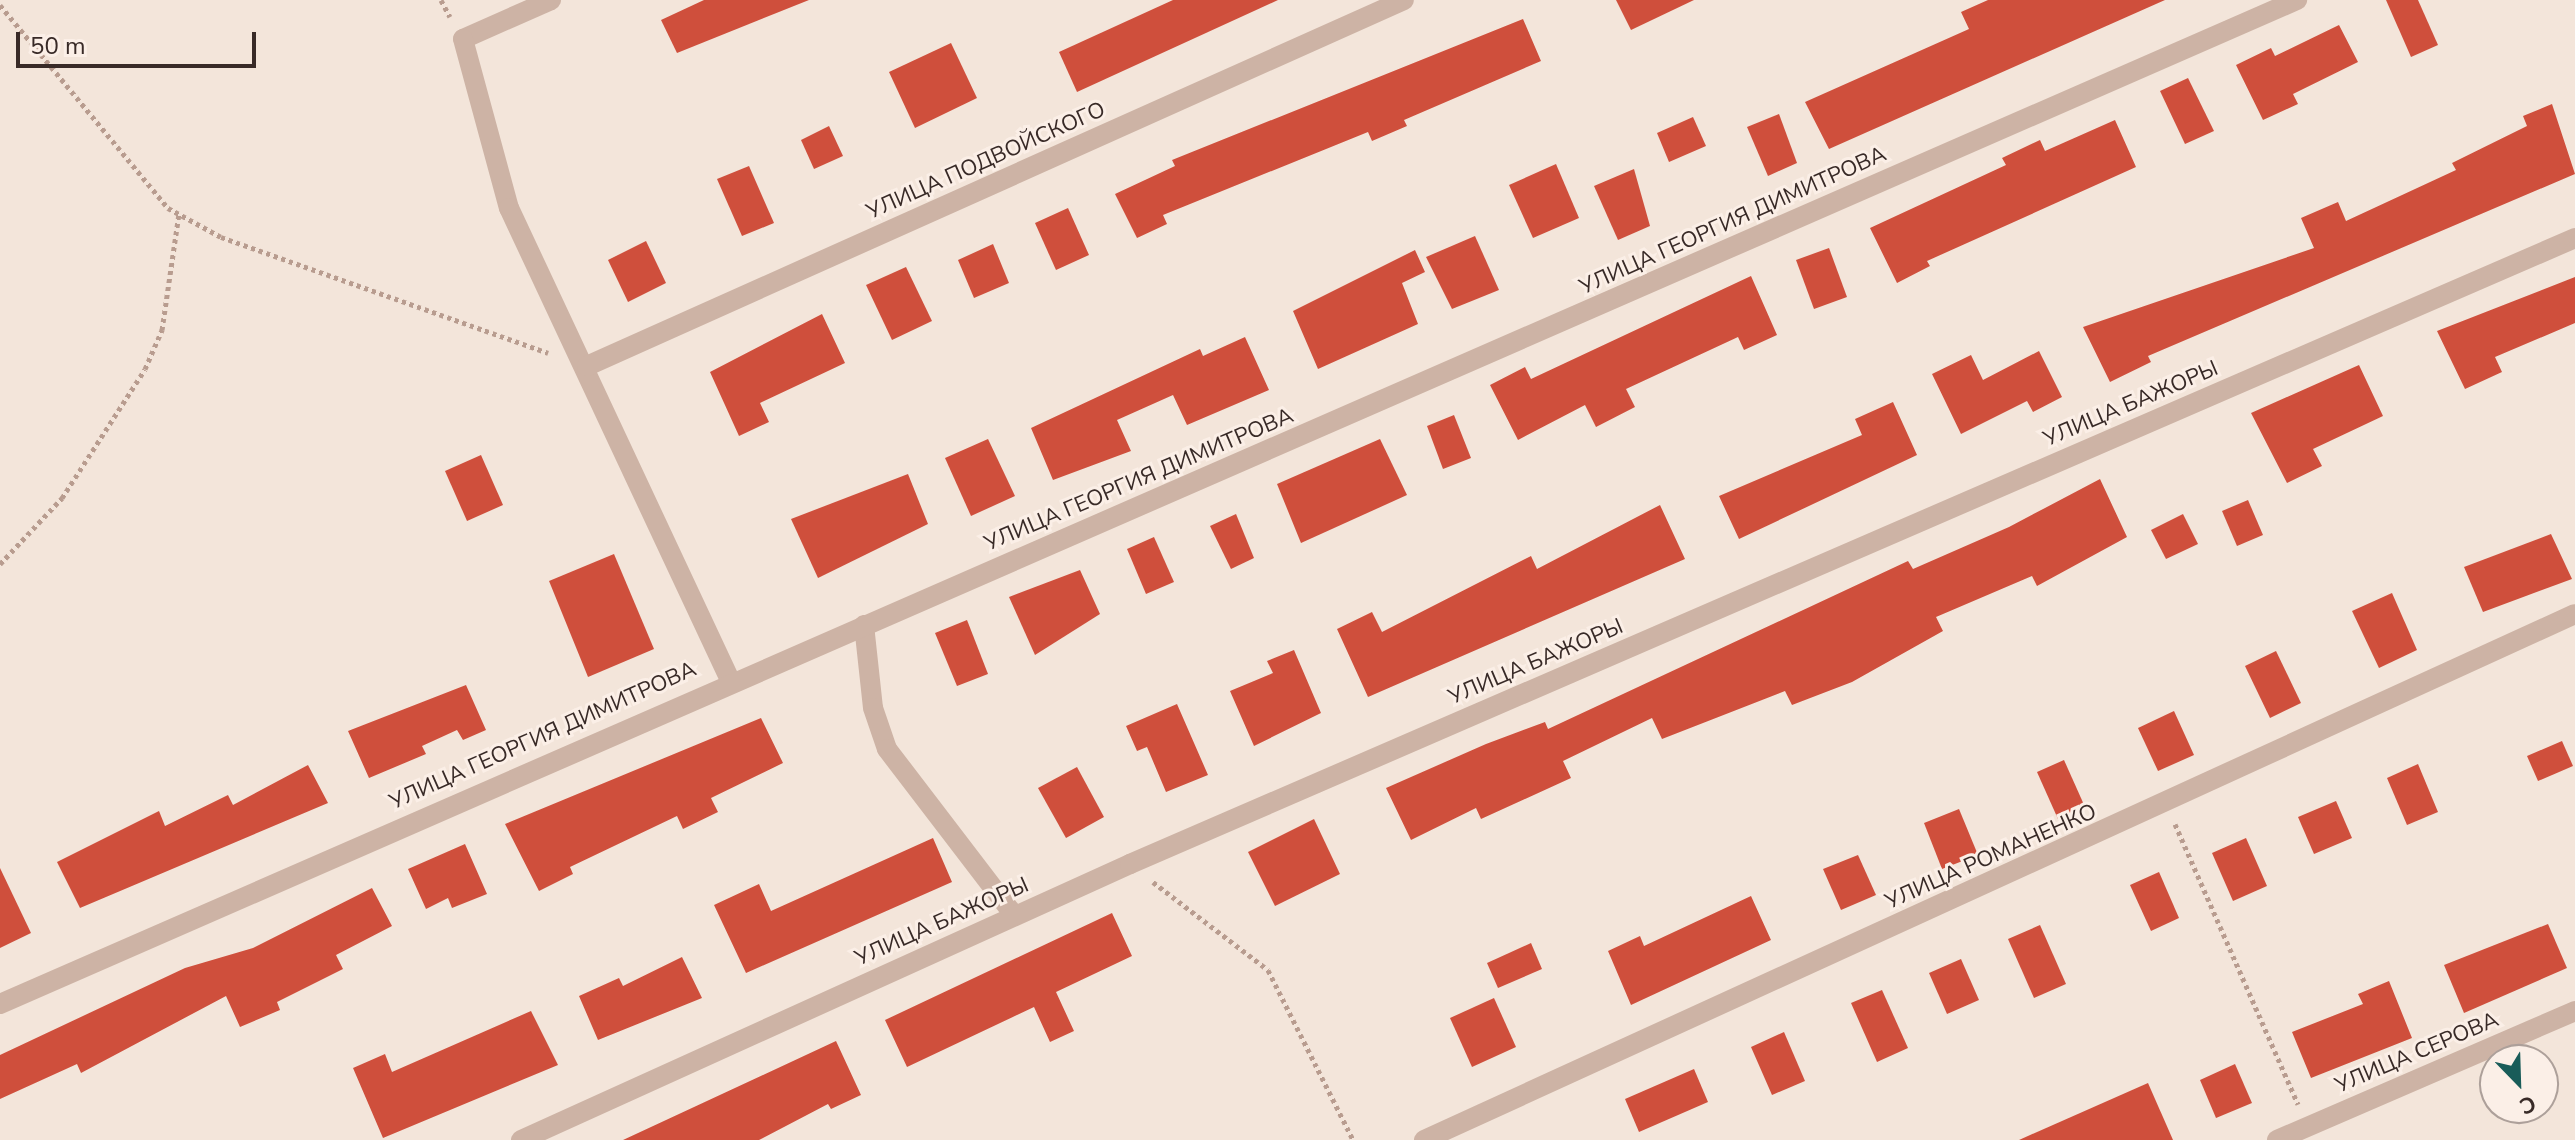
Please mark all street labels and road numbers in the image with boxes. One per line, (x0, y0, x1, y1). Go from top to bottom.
street label: УЛИЦА ПОДВОЙСКОГО (863, 96, 1109, 226)
street label: УЛИЦА ГЕОРГИЯ ДИМИТРОВА (1576, 141, 1890, 301)
street label: УЛИЦА БАЖОРЫ (2040, 355, 2222, 453)
street label: УЛИЦА ГЕОРГИЯ ДИМИТРОВА (981, 403, 1297, 557)
street label: УЛИЦА БАЖОРЫ (1445, 613, 1627, 711)
street label: УЛИЦА ГЕОРГИЯ ДИМИТРОВА (386, 656, 700, 816)
street label: УЛИЦА РОМАНЕНКО (1881, 798, 2101, 916)
street label: УЛИЦА БАЖОРЫ (851, 872, 1033, 972)
street label: УЛИЦА СЕРОВА (2331, 1007, 2503, 1099)

